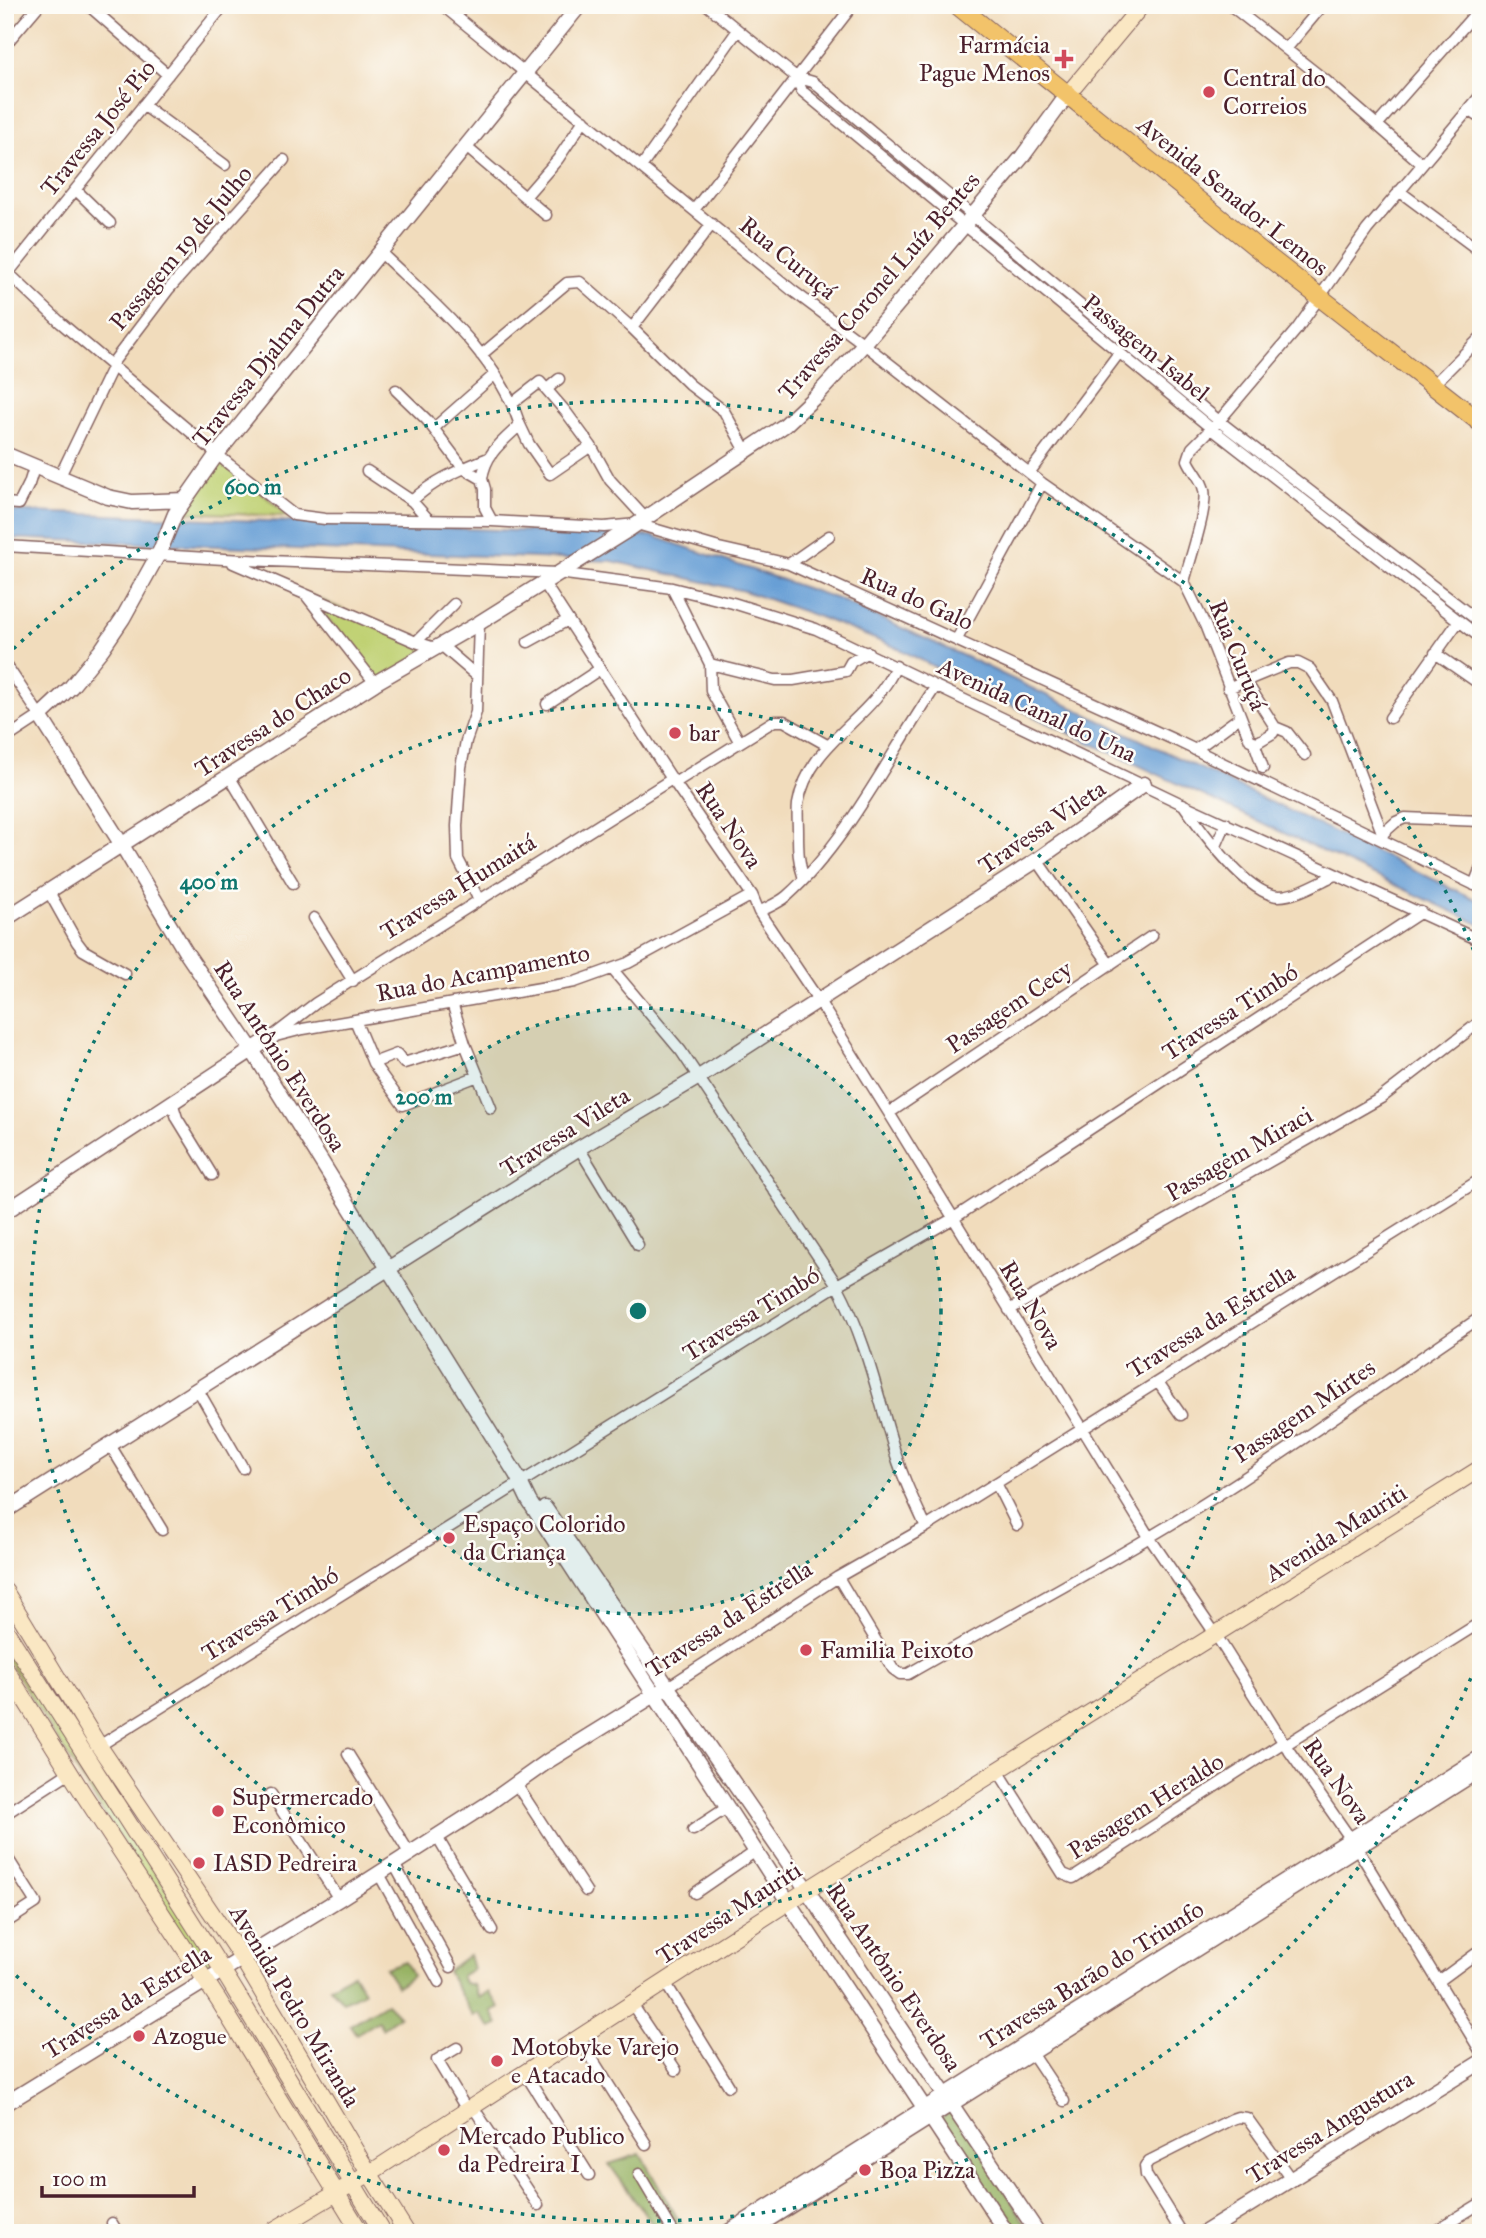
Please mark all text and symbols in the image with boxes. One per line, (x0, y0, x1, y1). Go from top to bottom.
place label: Farmácia Pague Menos (919, 30, 1051, 88)
marker: Farmácia Pague Menos (1056, 51, 1072, 67)
street label: Travessa José Pio (34, 54, 162, 202)
place label: Central do Correios (1223, 63, 1326, 121)
marker: Central do Correios (1201, 84, 1217, 100)
street label: Avenida Senador Lemos (1131, 109, 1335, 282)
street label: Passagem 19 de Julho (103, 159, 259, 337)
street label: Travessa Coronel Luíz Bentes (772, 166, 986, 406)
street label: Rua Curuçá (733, 210, 843, 307)
street label: Travessa Djalma Dutra (186, 258, 351, 453)
street label: Passagem Isabel (1076, 288, 1216, 409)
text: 600 m (224, 474, 282, 500)
street label: Rua do Galo (856, 561, 978, 637)
street label: Rua Curuçá (1202, 596, 1274, 715)
street label: Avenida Canal do Una (932, 650, 1142, 770)
street label: Travessa do Chaco (189, 660, 357, 784)
place label: bar (689, 718, 720, 748)
marker: bar (667, 725, 683, 741)
street label: Travessa Vileta (973, 773, 1112, 881)
street label: Rua Nova (689, 776, 769, 875)
street label: Travessa Humaitá (375, 827, 542, 947)
text: 400 m (180, 869, 239, 895)
street label: Rua do Acampamento (374, 938, 592, 1008)
street label: Passagem Cecy (940, 954, 1078, 1060)
street label: Rua Antônio Everdosa (207, 955, 353, 1158)
street label: Travessa Timbó (1156, 957, 1304, 1067)
street label: Travessa Vileta (495, 1080, 636, 1184)
text: 200 m (396, 1084, 453, 1110)
street label: Passagem Miraci (1160, 1100, 1318, 1208)
street label: Rua Nova (993, 1255, 1070, 1356)
street label: Travessa da Estrella (1121, 1257, 1301, 1385)
street label: Travessa Timbó (677, 1260, 825, 1368)
centre of rings (626, 1299, 650, 1323)
street label: Passagem Mirtes (1227, 1352, 1381, 1470)
street label: Avenida Mauriti (1259, 1477, 1413, 1589)
place label: Espaço Colorido da Criança (463, 1509, 626, 1567)
marker: Espaço Colorido da Criança (441, 1530, 457, 1546)
street label: Travessa da Estrella (640, 1554, 819, 1684)
street label: Travessa Timbó (196, 1560, 344, 1668)
place label: Familia Peixoto (820, 1635, 974, 1665)
marker: Familia Peixoto (798, 1642, 814, 1658)
street label: Rua Nova (1296, 1732, 1378, 1831)
street label: Passagem Heraldo (1063, 1746, 1229, 1866)
place label: Supermercado Econômico (232, 1782, 373, 1840)
marker: Supermercado Econômico (210, 1803, 226, 1819)
place label: IASD Pedreira (213, 1848, 358, 1878)
marker: IASD Pedreira (191, 1855, 207, 1871)
street label: Travessa Mauriti (651, 1855, 808, 1971)
street label: Rua Antônio Everdosa (820, 1877, 969, 2078)
street label: Travessa Barão do Triunfo (975, 1894, 1209, 2056)
street label: Avenida Pedro Miranda (222, 1899, 368, 2113)
street label: Travessa da Estrella (37, 1938, 217, 2066)
place label: Azogue (152, 2021, 227, 2051)
marker: Azogue (131, 2028, 147, 2044)
place label: Motobyke Varejo e Atacado (511, 2032, 679, 2090)
marker: Motobyke Varejo e Atacado (489, 2053, 505, 2069)
street label: Travessa Angustura (1241, 2063, 1420, 2190)
place label: Mercado Publico da Pedreira I (458, 2121, 625, 2179)
marker: Mercado Publico da Pedreira I (436, 2142, 452, 2158)
scale bar (42, 2154, 194, 2198)
place label: Boa Pizza (879, 2155, 976, 2185)
marker: Boa Pizza (857, 2162, 873, 2178)
text: 100 m (52, 2166, 107, 2192)

